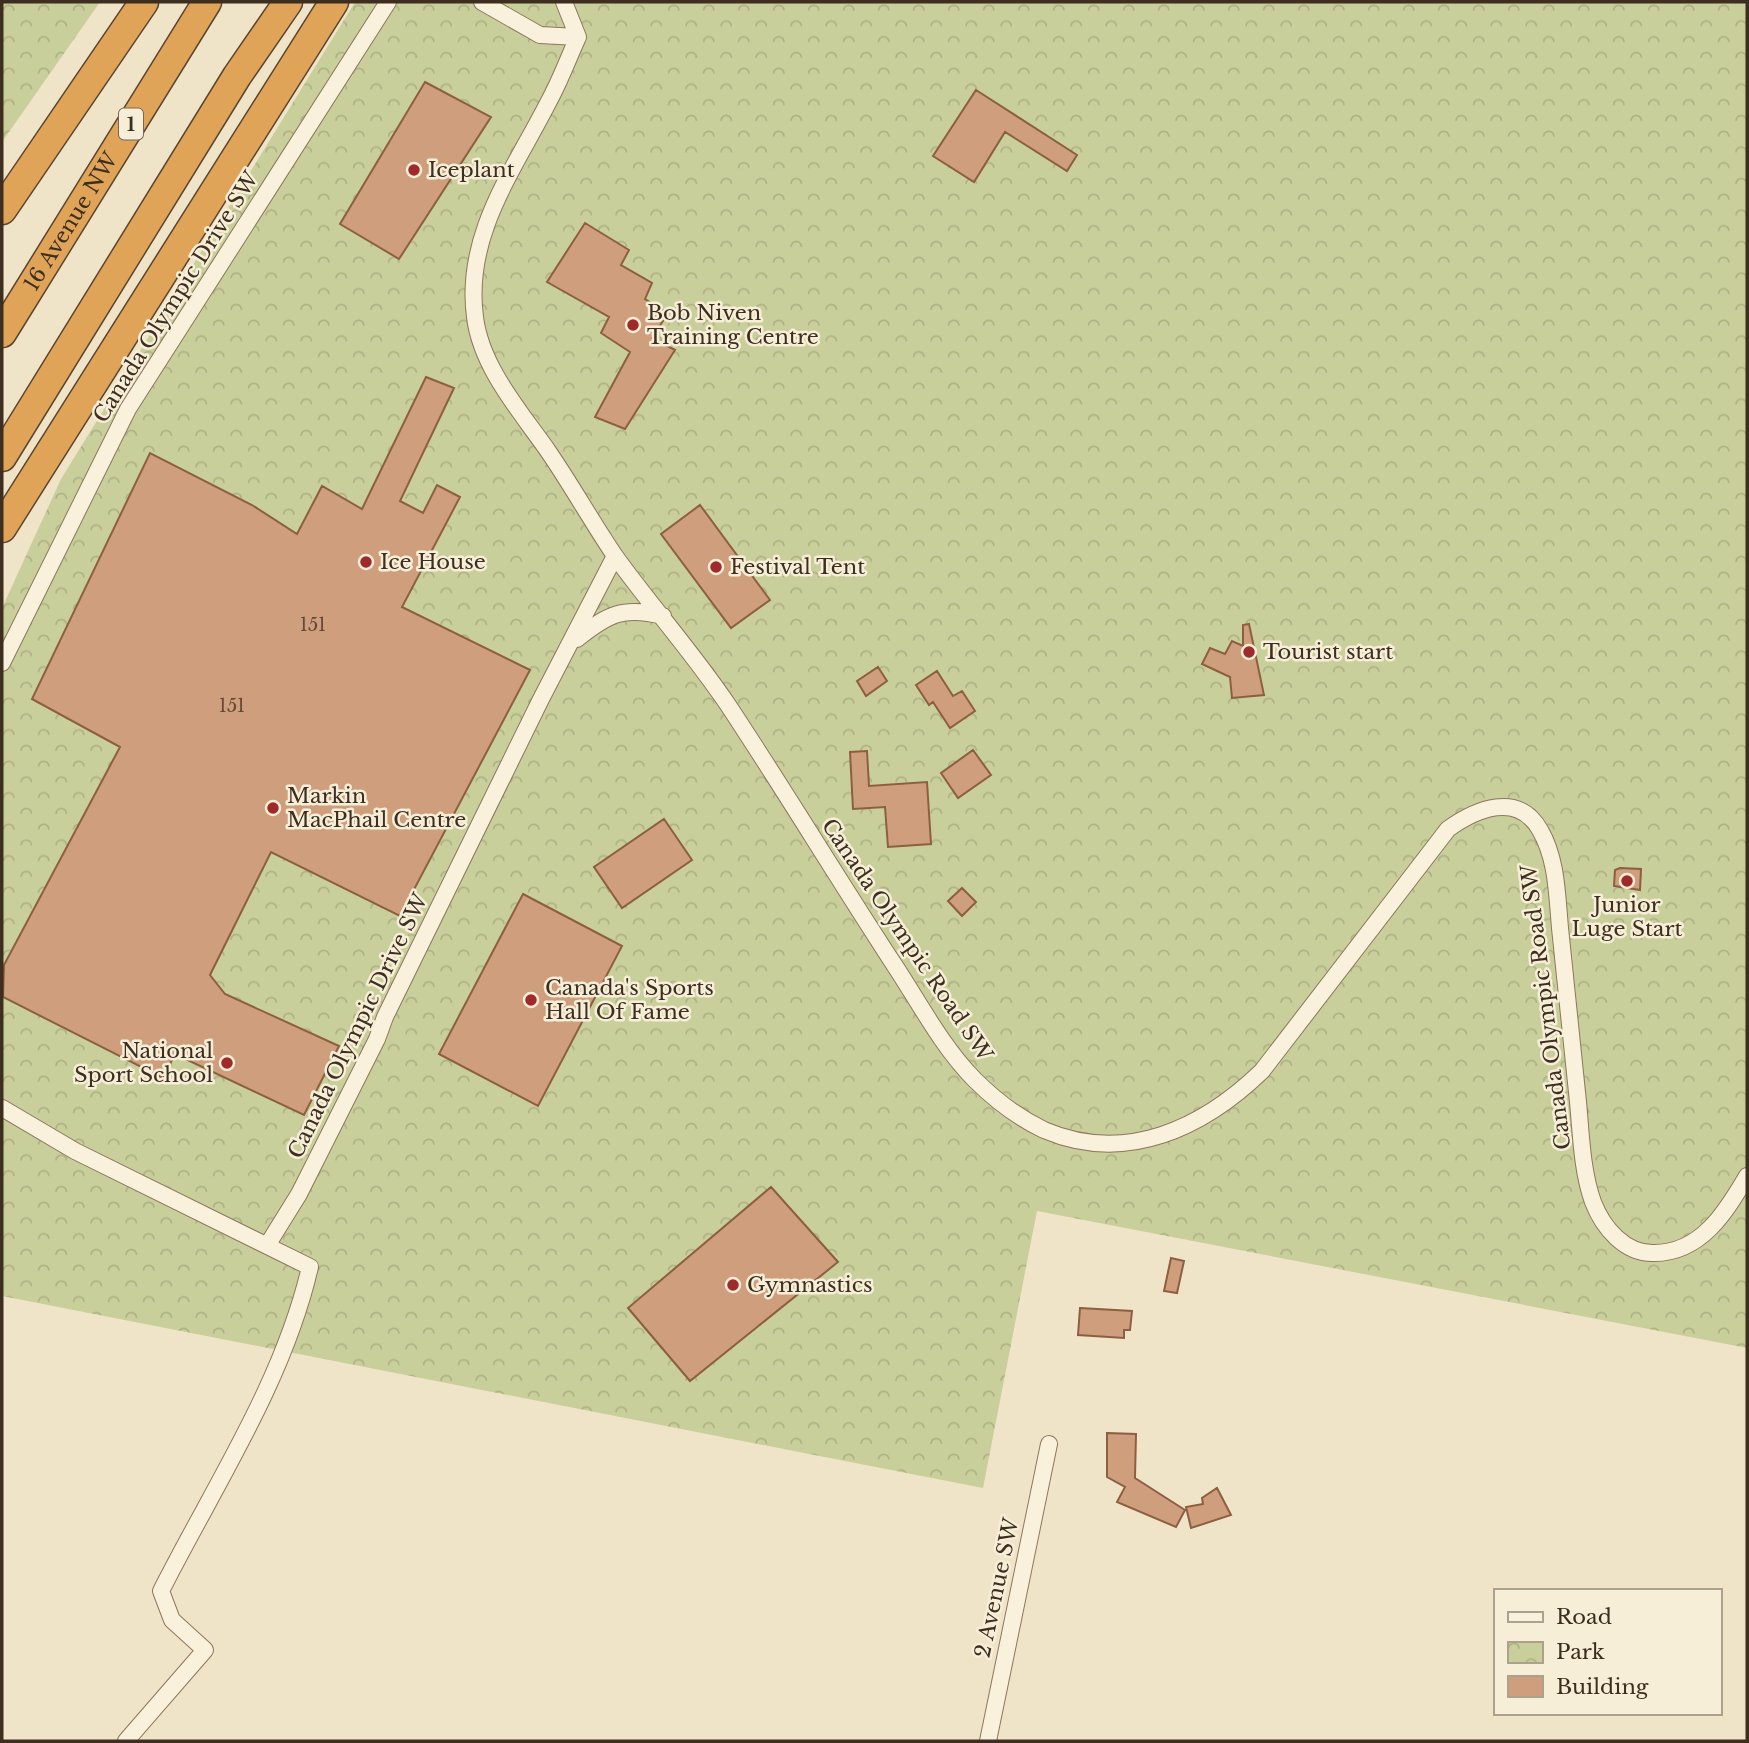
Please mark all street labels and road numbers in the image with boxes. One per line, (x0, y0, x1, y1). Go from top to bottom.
road number: 1 (119, 108, 143, 140)
street label: 16 Avenue NW (18, 147, 124, 296)
street label: Canada Olympic Drive SW (88, 166, 264, 427)
street label: Canada Olympic Road SW (816, 814, 998, 1067)
street label: Canada Olympic Road SW (1516, 863, 1576, 1151)
street label: Canada Olympic Drive SW (282, 889, 434, 1163)
street label: 2 Avenue SW (969, 1515, 1025, 1660)

